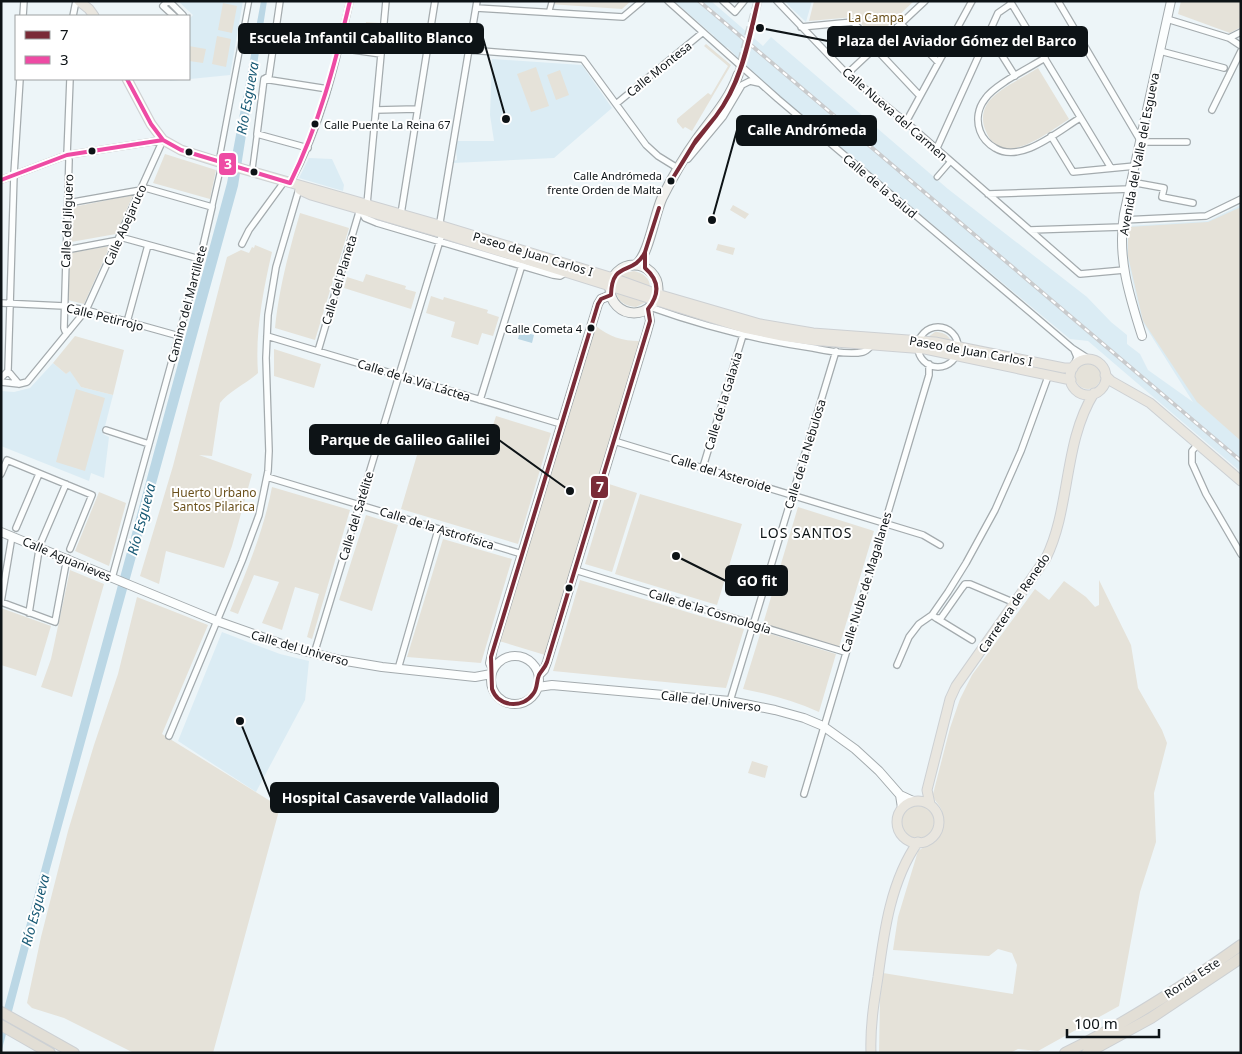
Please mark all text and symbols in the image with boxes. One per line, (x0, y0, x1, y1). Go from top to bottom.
park label: La Campa (848, 9, 904, 26)
legend (15, 15, 190, 80)
text: 7 (60, 24, 69, 44)
callout: Escuela Infantil Caballito Blanco (239, 24, 483, 53)
callout: Plaza del Aviador Gómez del Barco (828, 27, 1087, 56)
text: Escuela Infantil Caballito Blanco (249, 28, 473, 47)
text: Plaza del Aviador Gómez del Barco (838, 31, 1077, 50)
street label: Calle Montesa (623, 37, 695, 101)
text: 3 (60, 49, 69, 69)
water label: Río Esgueva (231, 60, 263, 136)
street label: Calle Nueva del Carmen (839, 63, 951, 165)
street label: Avenida del Valle del Esgueva (1115, 71, 1163, 237)
callout: Calle Andrómeda (737, 116, 876, 145)
place label: Calle Puente La Reina 67 (324, 117, 450, 132)
marker: Calle Puente La Reina 67 (310, 119, 320, 129)
text: Calle Andrómeda (747, 120, 867, 139)
unlabelled marker (87, 146, 97, 156)
unlabelled marker (184, 147, 194, 157)
street label: Calle de la Salud (839, 150, 921, 222)
line badge: 3 (218, 152, 237, 176)
text: 3 (224, 154, 232, 173)
unlabelled marker (249, 167, 259, 177)
place label: Calle Andrómeda frente Orden de Malta (547, 168, 662, 197)
street label: Calle del Jilguero (57, 174, 77, 268)
marker: Calle Andrómeda frente Orden de Malta (666, 176, 676, 186)
street label: Calle Abejaruco (99, 182, 151, 268)
street label: Paseo de Juan Carlos I (471, 228, 595, 280)
street label: Calle del Planeta (317, 233, 361, 327)
street label: Camino del Martillete (163, 243, 211, 365)
street label: Calle Petirrojo (65, 299, 145, 335)
place label: Calle Cometa 4 (505, 321, 583, 336)
marker: Calle Cometa 4 (586, 323, 596, 333)
street label: Paseo de Juan Carlos I (908, 332, 1034, 370)
street label: Calle de la Galaxia (700, 350, 746, 452)
street label: Calle de la Vía Láctea (355, 355, 473, 405)
street label: Calle de la Nebulosa (780, 397, 830, 511)
callout: Parque de Galileo Galilei (310, 425, 499, 454)
text: Parque de Galileo Galilei (320, 430, 490, 449)
street label: Calle del Asteroide (669, 450, 774, 496)
street label: Calle del Satélite (334, 469, 378, 563)
line badge: 7 (590, 475, 609, 499)
text: 7 (596, 477, 604, 496)
water label: Río Esgueva (122, 481, 160, 557)
park label: Huerto Urbano Santos Pilarica (171, 484, 257, 515)
street label: Calle de la Astrofísica (378, 502, 496, 554)
street label: Calle Nube de Magallanes (837, 509, 896, 654)
district label: LOS SANTOS (760, 523, 852, 542)
street label: Calle Aguanieves (20, 533, 114, 586)
street label: Carretera de Renedo (974, 550, 1054, 656)
callout: GO fit (726, 566, 787, 595)
text: GO fit (737, 571, 777, 590)
unlabelled marker (564, 583, 574, 593)
street label: Calle de la Cosmología (647, 584, 773, 638)
street label: Calle del Universo (249, 626, 351, 670)
street label: Calle del Universo (660, 686, 762, 716)
callout: Hospital Casaverde Valladolid (271, 783, 498, 812)
text: Hospital Casaverde Valladolid (282, 788, 488, 807)
water label: Río Esgueva (16, 872, 54, 948)
street label: Ronda Este (1161, 954, 1223, 1002)
scale bar (1067, 1006, 1160, 1038)
text: 100 m (1074, 1013, 1118, 1033)

